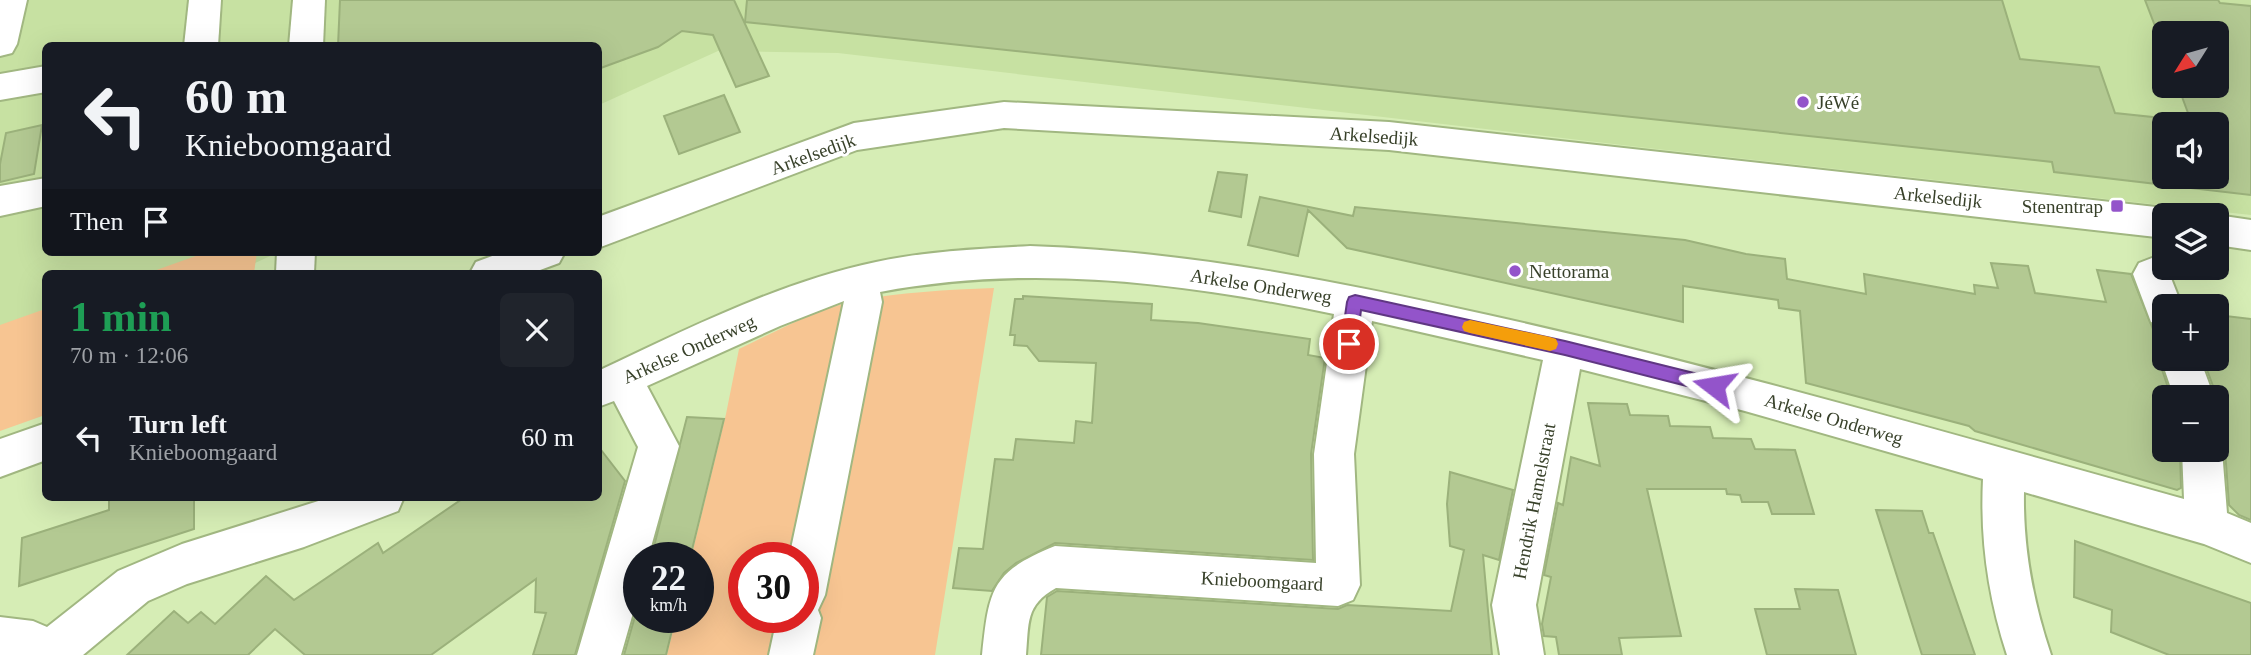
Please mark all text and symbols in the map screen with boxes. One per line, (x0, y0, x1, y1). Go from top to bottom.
north arrow (2152, 21, 2230, 98)
map controls (2152, 21, 2229, 462)
text: 60 m (185, 69, 287, 124)
icon: left (70, 70, 161, 161)
place label: JéWé (1817, 92, 1859, 113)
marker: JéWé (1795, 94, 1811, 110)
button: sound (2152, 112, 2229, 189)
street label: Arkelsedijk (1329, 122, 1419, 150)
text: Knieboomgaard (185, 127, 391, 163)
street label: Arkelsedijk (768, 129, 859, 179)
street label: Arkelsedijk (1893, 182, 1984, 212)
place label: Stenentrap (2022, 196, 2103, 217)
marker: Stenentrap (2109, 198, 2125, 214)
icon: arrive (137, 203, 175, 241)
button: layers (2152, 203, 2229, 280)
text: Then (70, 207, 123, 236)
place label: Nettorama (1529, 261, 1610, 282)
marker: Nettorama (1507, 263, 1523, 279)
street label: Arkelse Onderweg (1189, 264, 1334, 308)
button: close (500, 293, 574, 367)
text: 1 min (70, 294, 172, 340)
button: + (2152, 294, 2229, 371)
street label: Arkelse Onderweg (619, 310, 759, 388)
pin (1319, 314, 1379, 374)
icon: arrive (1330, 325, 1368, 363)
text: 70 m · 12:06 (70, 343, 188, 368)
position arrow (1677, 349, 1751, 423)
button: − (2152, 385, 2229, 462)
street label: Arkelse Onderweg (1762, 389, 1906, 449)
text: Turn left (129, 410, 227, 439)
icon: left (70, 419, 108, 457)
street label: Hendrik Hamelstraat (1509, 420, 1560, 581)
text: 60 m (521, 423, 574, 452)
text: Knieboomgaard (129, 440, 277, 465)
speed limit sign: 30 (728, 542, 819, 633)
text: 22 (651, 559, 686, 598)
street label: Knieboomgaard (1200, 567, 1324, 595)
text: km/h (650, 595, 687, 615)

